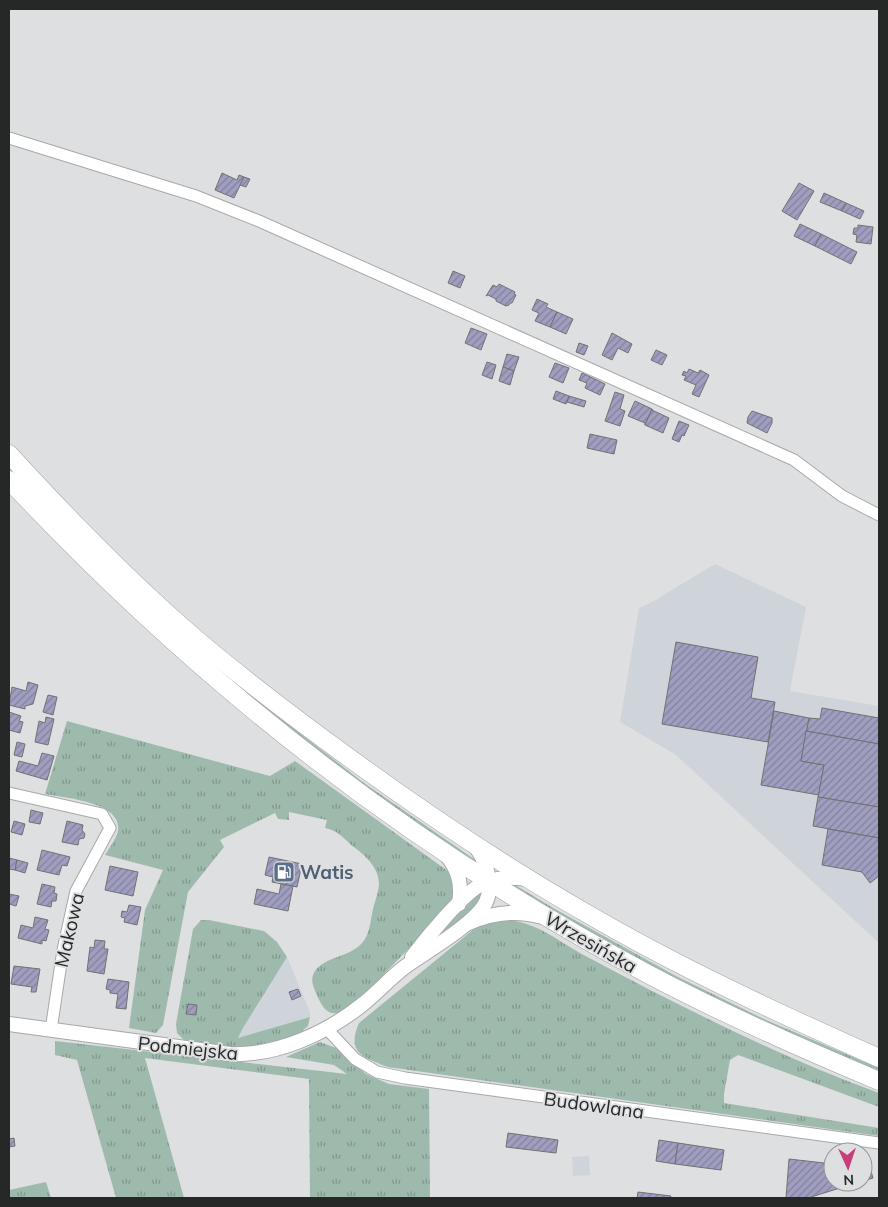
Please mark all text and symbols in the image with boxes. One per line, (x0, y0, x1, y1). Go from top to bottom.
fuel station icon: Watis (272, 860, 296, 884)
place label: Watis (300, 860, 354, 884)
street label: Makowa (49, 890, 89, 970)
street label: Wrzesińska (541, 906, 641, 978)
street label: Podmiejska (137, 1031, 239, 1065)
street label: Budowlana (542, 1086, 646, 1124)
north arrow (823, 1142, 873, 1192)
text: N (843, 1171, 854, 1189)

